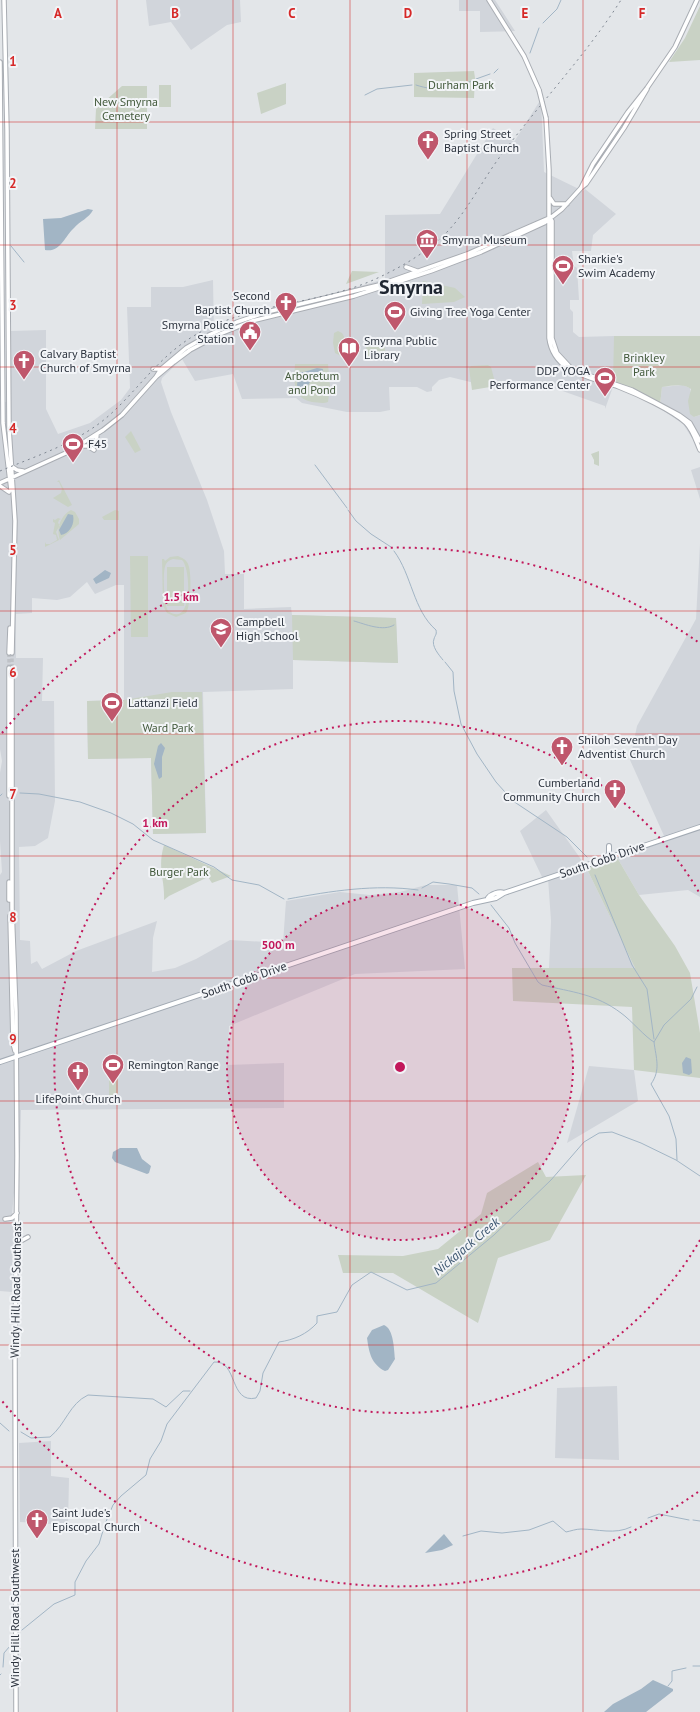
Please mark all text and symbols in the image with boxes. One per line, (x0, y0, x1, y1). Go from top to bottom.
text: A (54, 5, 62, 22)
text: B (171, 5, 179, 22)
text: C (288, 5, 296, 22)
text: D (404, 5, 412, 22)
text: E (522, 5, 529, 22)
text: F (639, 5, 646, 22)
text: 1 (9, 53, 17, 70)
park label: Durham Park (428, 77, 494, 92)
park label: New Smyrna Cemetery (94, 94, 158, 123)
place label: Spring Street Baptist Church (444, 126, 519, 155)
church icon: Spring Street Baptist Church (415, 128, 441, 161)
text: 2 (9, 175, 17, 192)
museum icon: Smyrna Museum (414, 227, 440, 260)
place label: Smyrna Museum (442, 232, 527, 247)
place label: Sharkie's Swim Academy (578, 251, 655, 280)
sports icon: Sharkie's Swim Academy (550, 253, 576, 286)
district label: Smyrna (379, 274, 443, 300)
place label: Second Baptist Church (195, 288, 270, 317)
church icon: Second Baptist Church (273, 290, 299, 323)
text: 3 (9, 297, 17, 314)
sports icon: Giving Tree Yoga Center (382, 299, 408, 332)
place label: Giving Tree Yoga Center (410, 304, 531, 319)
place label: Smyrna Police Station (162, 317, 234, 346)
public building icon: Smyrna Police Station (237, 319, 263, 352)
place label: Smyrna Public Library (364, 333, 437, 362)
library icon: Smyrna Public Library (336, 335, 362, 368)
place label: Calvary Baptist Church of Smyrna (40, 346, 131, 375)
church icon: Calvary Baptist Church of Smyrna (11, 348, 37, 381)
park label: Brinkley Park (623, 350, 665, 379)
place label: DDP YOGA Performance Center (489, 363, 590, 392)
sports icon: DDP YOGA Performance Center (592, 365, 618, 398)
park label: Arboretum and Pond (285, 368, 339, 397)
text: 4 (9, 420, 17, 437)
sports icon: F45 (60, 431, 86, 464)
place label: F45 (88, 436, 107, 451)
text: 5 (9, 542, 17, 559)
text: 1.5 km (163, 589, 199, 604)
place label: Campbell High School (236, 614, 299, 643)
school or university icon: Campbell High School (208, 616, 234, 649)
text: 6 (9, 664, 17, 681)
sports icon: Lattanzi Field (99, 690, 125, 723)
place label: Lattanzi Field (128, 695, 198, 710)
park label: Ward Park (142, 720, 194, 735)
place label: Shiloh Seventh Day Adventist Church (578, 732, 678, 761)
church icon: Shiloh Seventh Day Adventist Church (549, 734, 575, 767)
place label: Cumberland Community Church (503, 775, 600, 804)
church icon: Cumberland Community Church (602, 777, 628, 810)
text: 7 (9, 786, 17, 803)
text: 1 km (142, 815, 168, 830)
street label: South Cobb Drive (557, 838, 646, 881)
park label: Burger Park (149, 864, 209, 879)
text: 8 (9, 909, 17, 926)
text: 500 m (261, 937, 295, 952)
street label: South Cobb Drive (199, 958, 288, 1001)
text: 9 (9, 1031, 17, 1048)
sports icon: Remington Range (100, 1052, 126, 1085)
place label: Remington Range (128, 1057, 219, 1072)
church icon: LifePoint Church (65, 1059, 91, 1092)
centre of rings (393, 1060, 407, 1074)
place label: LifePoint Church (36, 1091, 120, 1106)
water label: Nickajack Creek (430, 1213, 504, 1279)
street label: Windy Hill Road Southeast (7, 1222, 24, 1358)
place label: Saint Jude's Episcopal Church (52, 1505, 140, 1534)
church icon: Saint Jude's Episcopal Church (24, 1507, 50, 1540)
street label: Windy Hill Road Southwest (7, 1549, 22, 1687)

